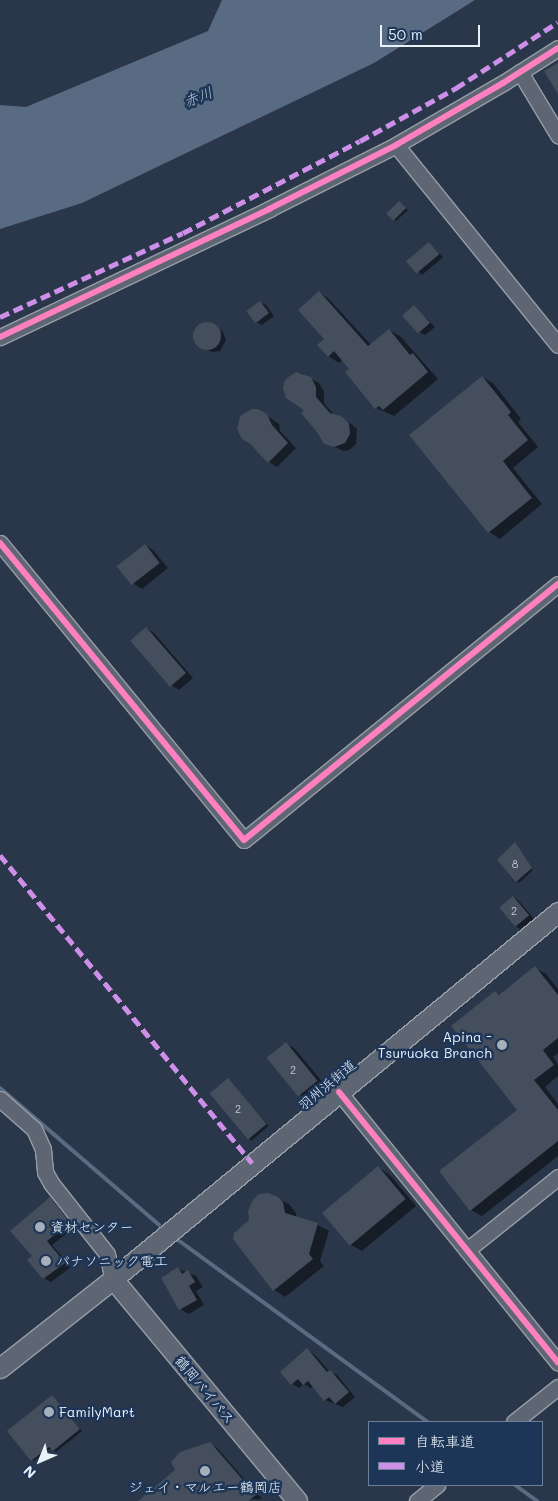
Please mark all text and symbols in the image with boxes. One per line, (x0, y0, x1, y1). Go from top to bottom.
scale bar (383, 15, 483, 47)
text: 50 m (388, 24, 423, 44)
water label: 赤川 (181, 83, 215, 111)
house number: 8 (512, 857, 518, 871)
house number: 2 (511, 904, 517, 918)
place label: Apina - Tsuruoka Branch (378, 1029, 492, 1062)
marker: Apina - Tsuruoka Branch (496, 1039, 508, 1051)
street label: 羽州浜街道 (295, 1056, 359, 1114)
house number: 2 (290, 1063, 296, 1077)
house number: 2 (235, 1102, 241, 1116)
place label: 資材センター (50, 1219, 134, 1235)
marker: 資材センター (34, 1221, 46, 1233)
place label: パナソニック電工 (56, 1253, 168, 1269)
marker: パナソニック電工 (40, 1255, 52, 1267)
street label: 鶴岡バイパス (172, 1352, 238, 1428)
place label: FamilyMart (59, 1404, 135, 1420)
marker: FamilyMart (43, 1406, 55, 1418)
legend (368, 1421, 543, 1486)
text: 自転車道 (415, 1431, 475, 1451)
north arrow (15, 1436, 65, 1486)
text: 小道 (415, 1456, 445, 1476)
text: N (19, 1462, 40, 1483)
marker: ジェイ・マルエー鶴岡店 (199, 1465, 211, 1477)
place label: ジェイ・マルエー鶴岡店 (128, 1479, 282, 1495)

